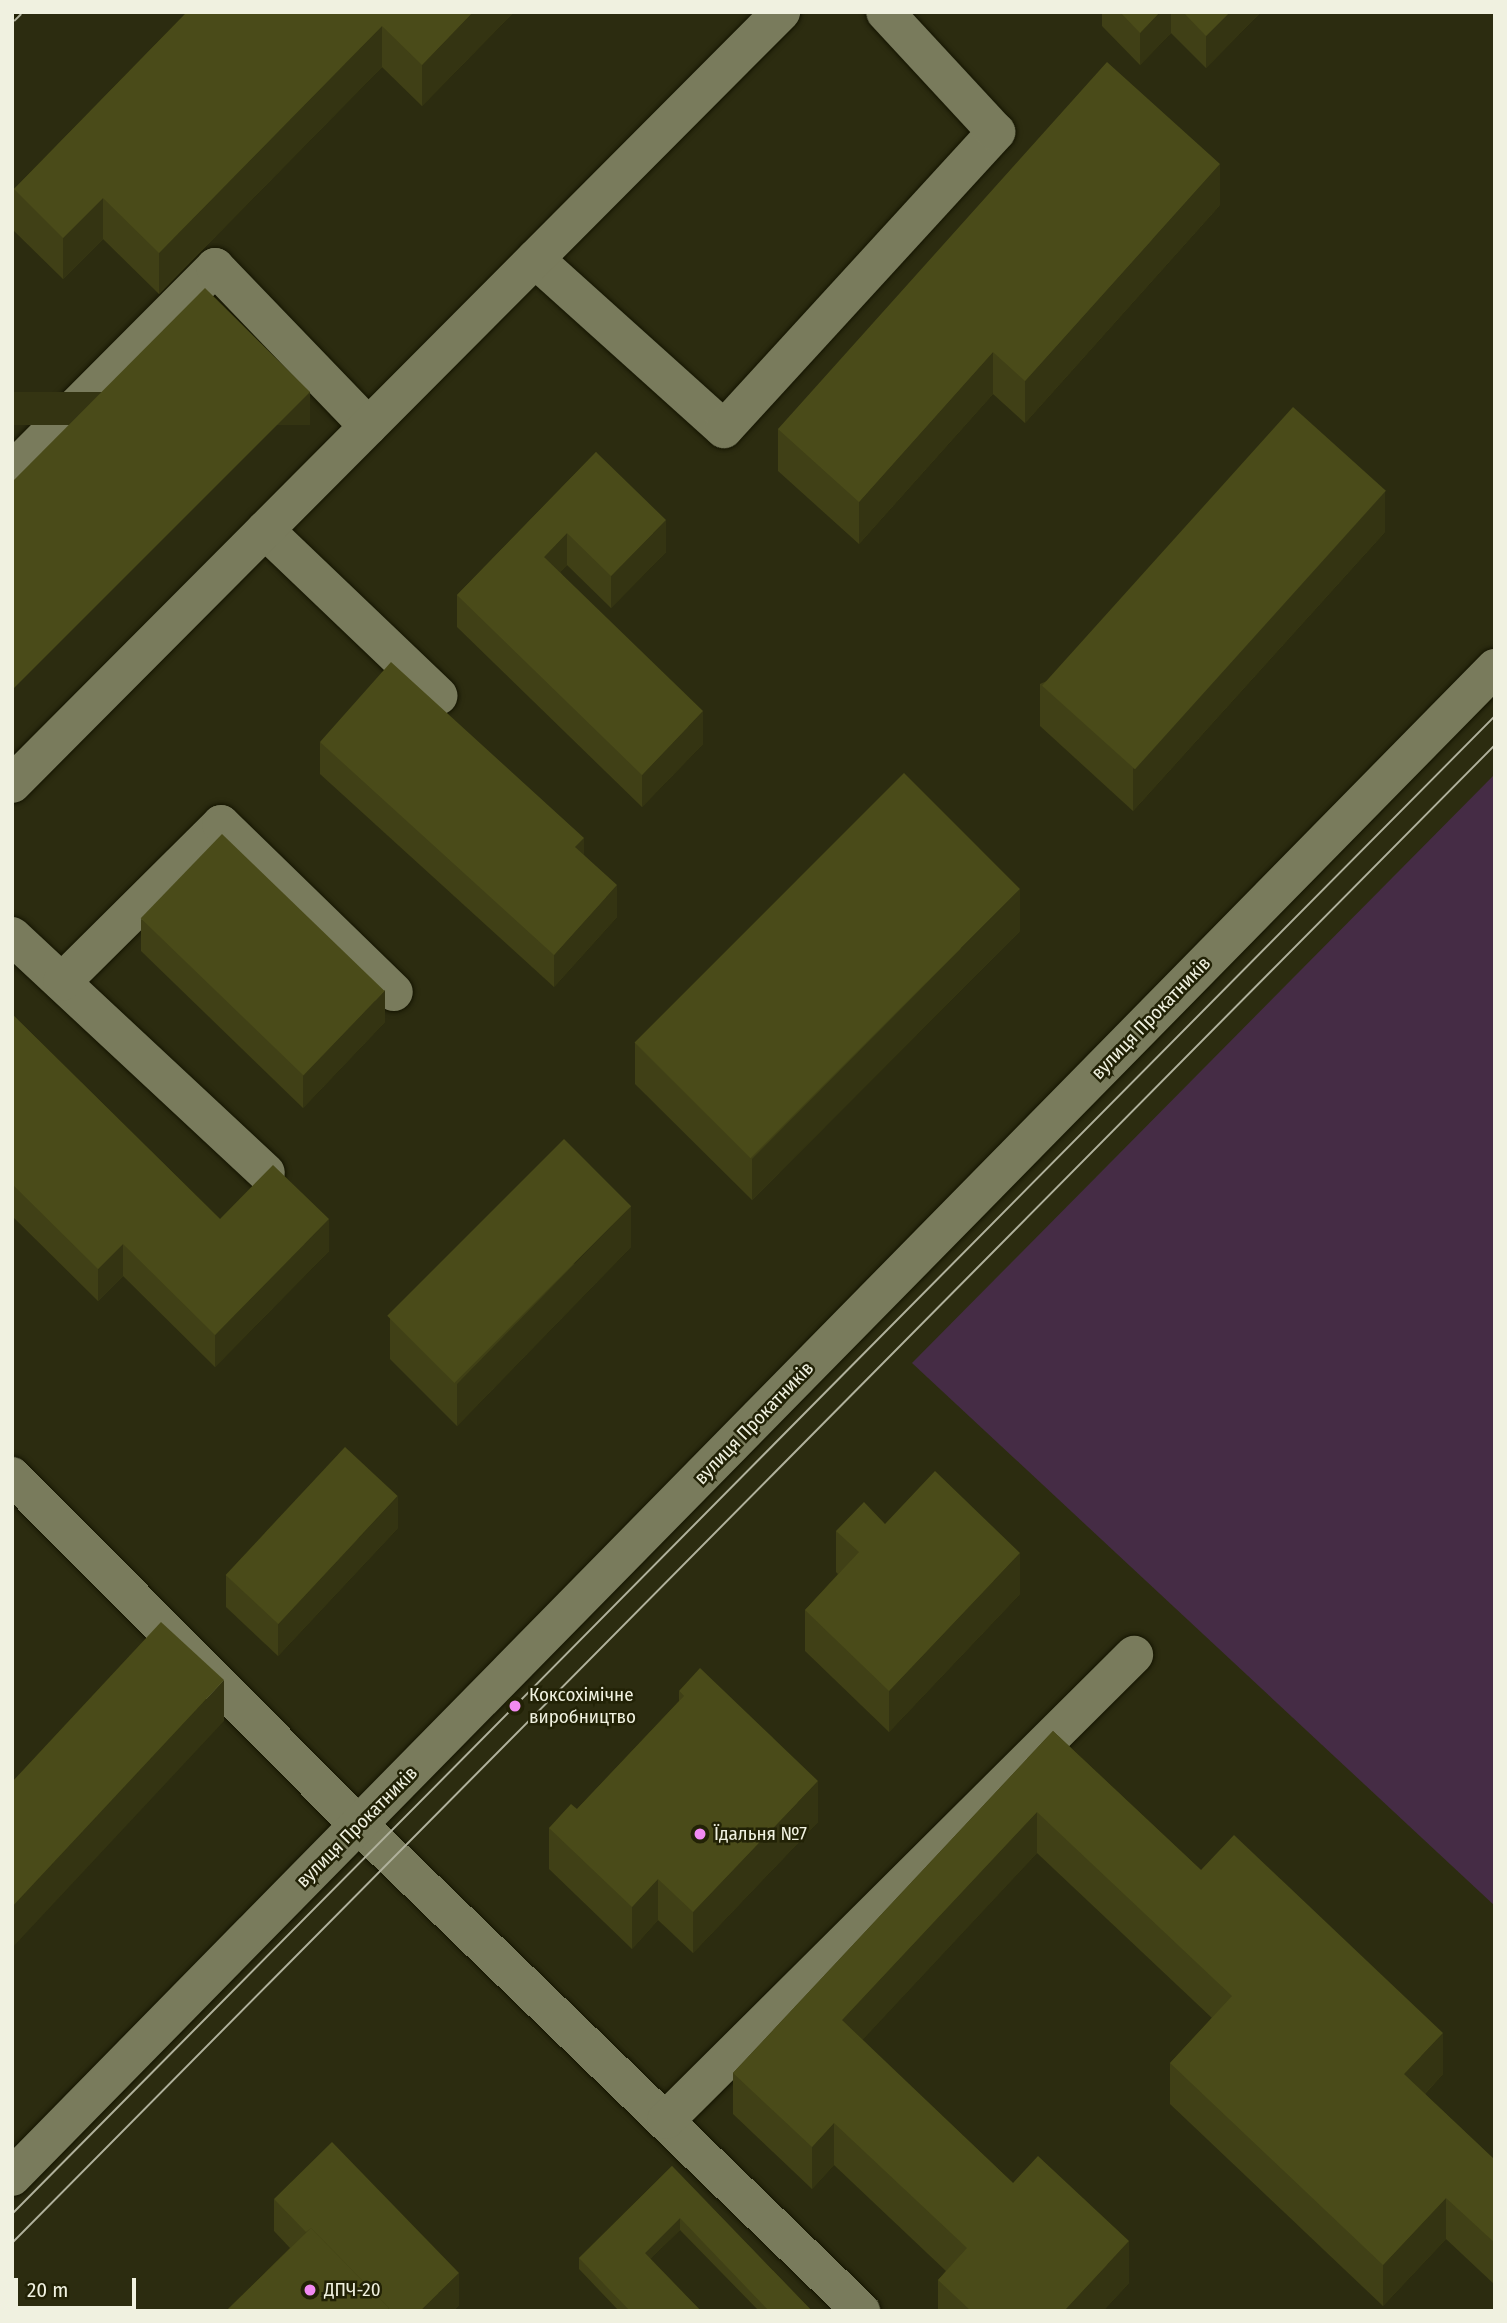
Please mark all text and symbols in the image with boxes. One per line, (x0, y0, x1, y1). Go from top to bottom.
street label: вулиця Прокатників (1087, 952, 1215, 1084)
street label: вулиця Прокатників (690, 1357, 818, 1489)
place label: Коксохімічне виробництво (529, 1684, 636, 1728)
marker: Коксохімічне виробництво (507, 1698, 523, 1714)
street label: вулиця Прокатників (292, 1762, 422, 1892)
place label: Їдальня №7 (714, 1823, 807, 1845)
marker: Їдальня №7 (692, 1826, 708, 1842)
scale bar (18, 2264, 140, 2308)
text: 20 m (27, 2277, 68, 2303)
place label: ДПЧ-20 (324, 2279, 381, 2301)
marker: ДПЧ-20 (302, 2282, 318, 2298)

